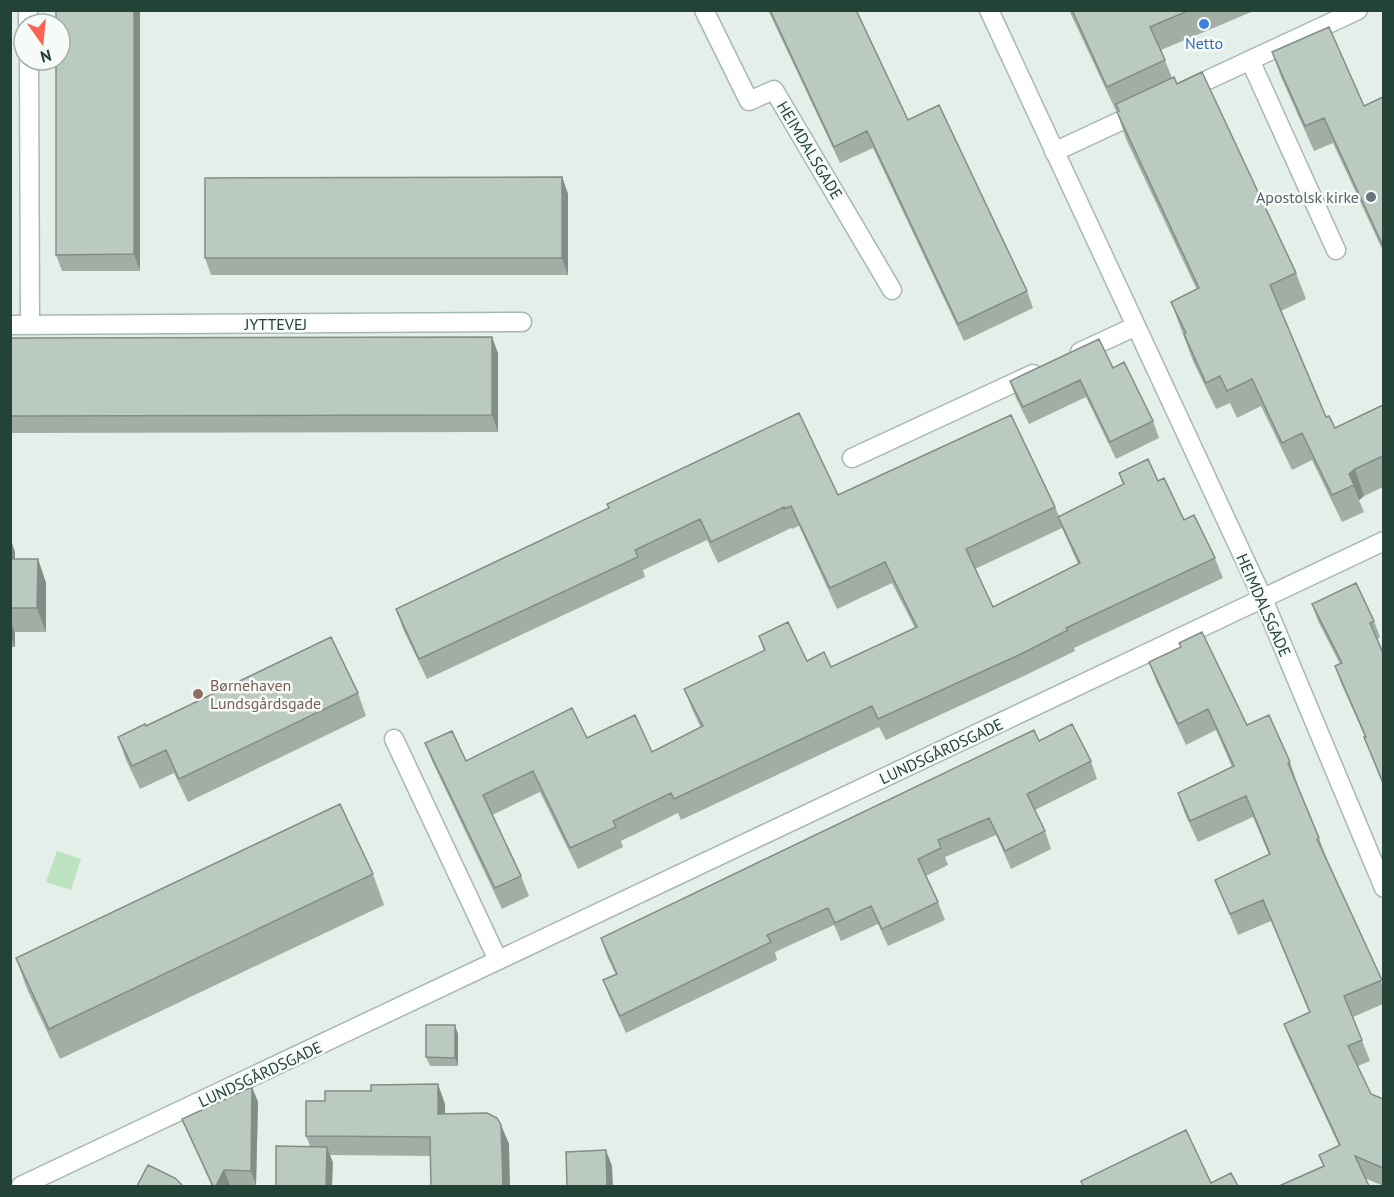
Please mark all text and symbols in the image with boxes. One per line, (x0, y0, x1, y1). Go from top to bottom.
north arrow (12, 12, 72, 72)
marker: Netto (1197, 17, 1211, 31)
place label: Netto (1185, 33, 1223, 53)
text: N (38, 45, 54, 68)
street label: HEIMDALSGADE (773, 97, 847, 203)
place label: Apostolsk kirke (1256, 187, 1359, 207)
marker: Apostolsk kirke (1364, 190, 1378, 204)
street label: JYTTEVEJ (244, 314, 307, 334)
street label: HEIMDALSGADE (1232, 550, 1296, 660)
place label: Børnehaven Lundsgårdsgade (210, 675, 321, 713)
marker: Børnehaven Lundsgårdsgade (191, 687, 205, 701)
street label: LUNDSGÅRDSGADE (876, 714, 1006, 788)
street label: LUNDSGÅRDSGADE (195, 1037, 325, 1111)

